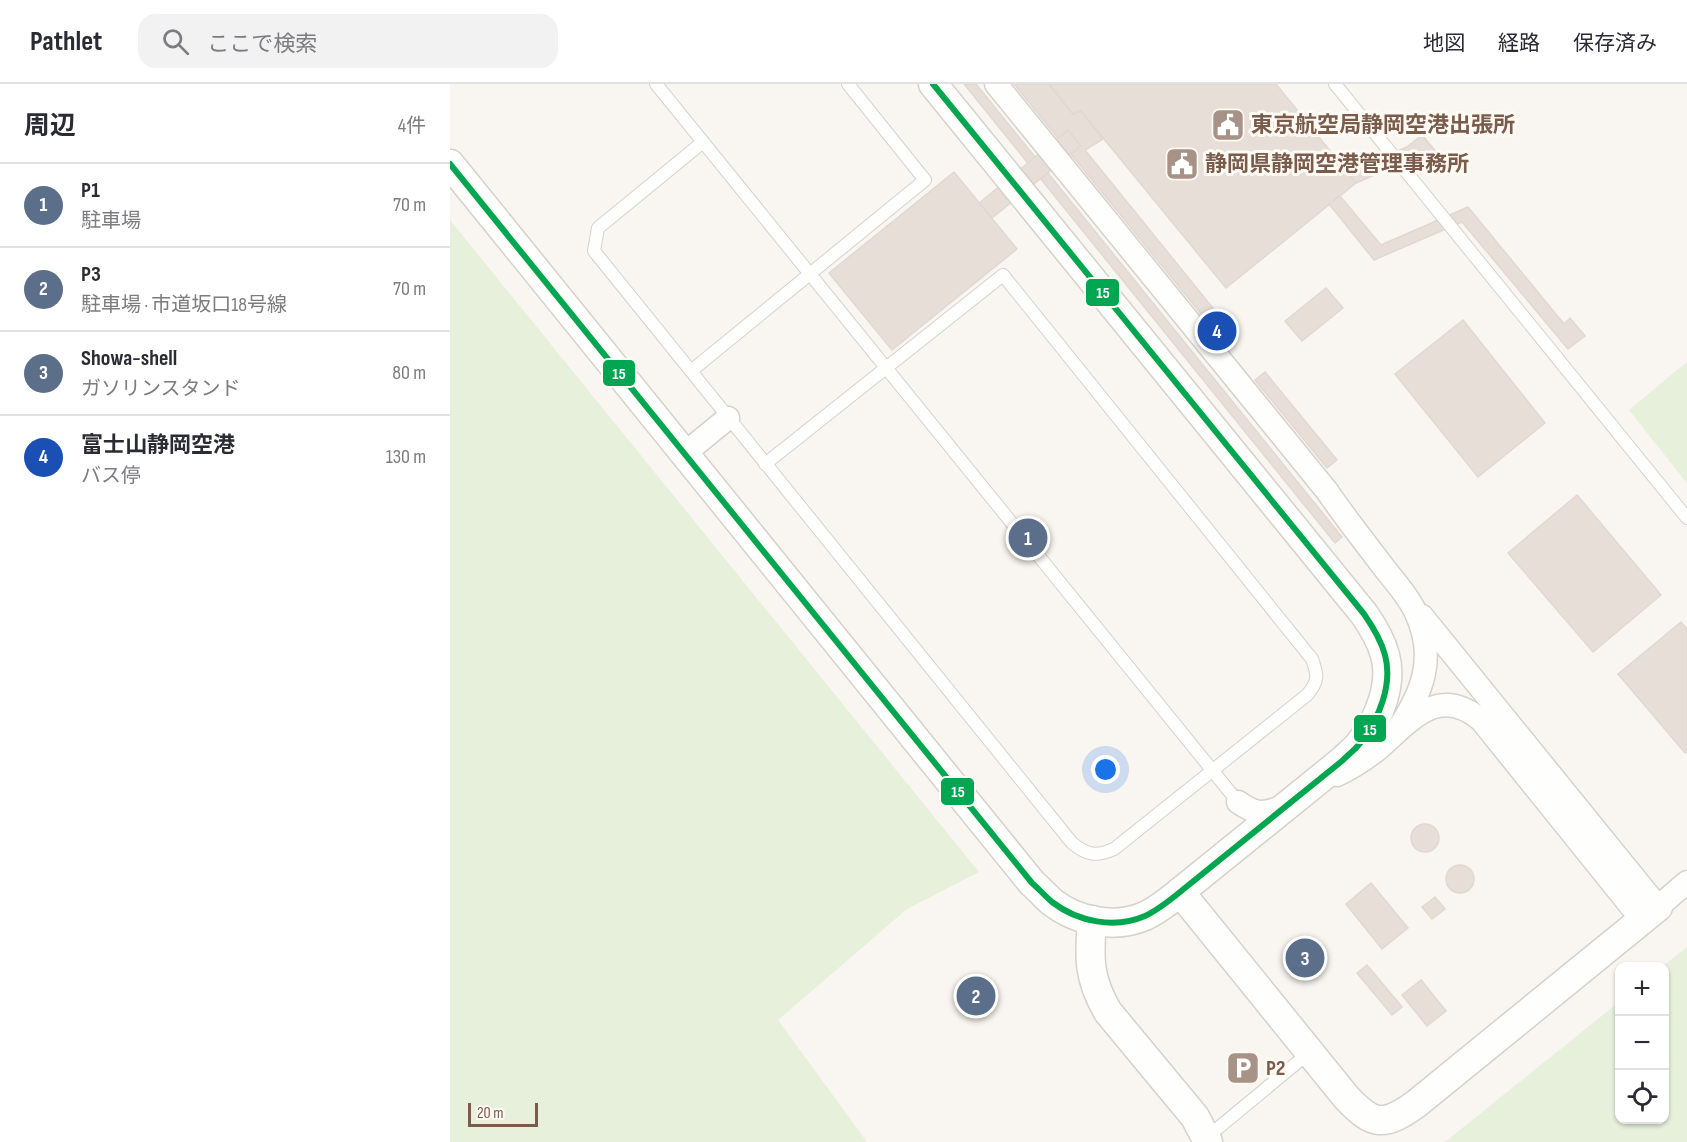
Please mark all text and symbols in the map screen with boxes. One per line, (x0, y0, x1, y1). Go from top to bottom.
search box (138, 14, 558, 68)
text: Pathlet (30, 25, 102, 58)
icon: search (159, 25, 192, 58)
text: ここで検索 (207, 31, 317, 58)
text: 地図 (1423, 31, 1465, 56)
text: 経路 (1498, 31, 1540, 56)
text: 保存済み (1573, 31, 1657, 56)
public building icon: 東京航空局静岡空港出張所 (1210, 107, 1246, 143)
text: 周辺 (24, 111, 76, 142)
place label: 東京航空局静岡空港出張所 (1251, 112, 1515, 139)
text: 4件 (398, 114, 426, 138)
public building icon: 静岡県静岡空港管理事務所 (1164, 146, 1200, 182)
place label: 静岡県静岡空港管理事務所 (1205, 151, 1469, 178)
text: P1 (81, 177, 100, 204)
text: 1 (40, 193, 47, 217)
text: 70 m (393, 193, 426, 217)
text: 駐車場 (81, 209, 141, 233)
text: P3 (81, 261, 101, 288)
text: 2 (39, 277, 48, 301)
text: 70 m (393, 277, 426, 301)
line badge: 15 (1085, 278, 1120, 307)
text: 15 (1096, 284, 1110, 303)
text: 駐車場 · 市道坂口18号線 (81, 293, 287, 317)
pin: 4 (1198, 308, 1236, 354)
text: Showa-shell (81, 345, 177, 372)
line badge: 15 (602, 359, 636, 387)
text: 3 (39, 361, 48, 385)
text: 80 m (392, 361, 426, 385)
text: 15 (612, 365, 626, 384)
text: ガソリンスタンド (81, 377, 241, 401)
text: 富士山静岡空港 (81, 432, 235, 459)
text: 4 (39, 445, 48, 469)
text: 130 m (386, 445, 426, 469)
text: バス停 (81, 464, 141, 488)
pin: 1 (1008, 516, 1048, 560)
line badge: 15 (1353, 714, 1387, 743)
text: 15 (1363, 721, 1377, 740)
your location (1091, 755, 1120, 784)
line badge: 15 (940, 777, 975, 806)
text: 15 (951, 783, 965, 802)
pin: 3 (1286, 936, 1324, 980)
map controls (1615, 962, 1669, 1124)
button: + (1615, 962, 1669, 1016)
pin: 2 (956, 974, 996, 1018)
button: − (1615, 1016, 1669, 1070)
parking icon: P2 (1225, 1050, 1261, 1086)
place label: P2 (1266, 1055, 1285, 1082)
button: locate (1615, 1070, 1669, 1124)
scale bar (468, 1100, 538, 1128)
text: 20 m (477, 1104, 504, 1123)

